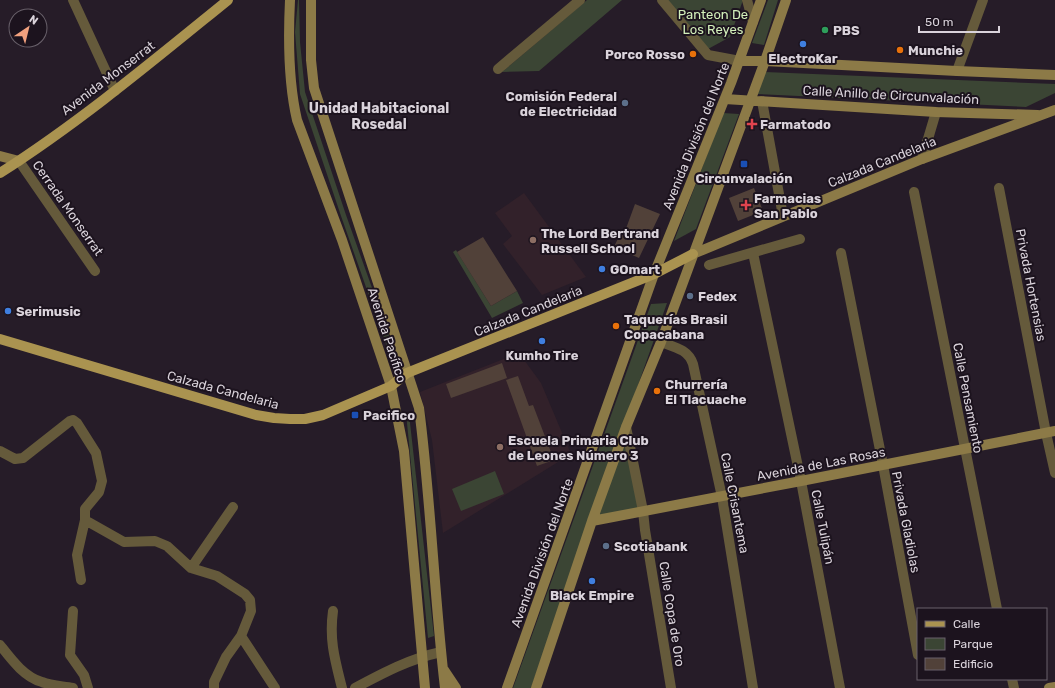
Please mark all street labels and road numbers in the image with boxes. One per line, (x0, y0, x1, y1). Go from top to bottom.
street label: Avenida Monserrat (58, 38, 158, 118)
street label: Avenida División del Norte (660, 60, 732, 212)
street label: Calle Anillo de Circunvalación (802, 83, 980, 107)
street label: Calzada Candelaria (826, 133, 938, 191)
street label: Cerrada Monserrat (30, 158, 106, 258)
street label: Privada Hortensias (1013, 228, 1049, 343)
street label: Calzada Candelaria (472, 282, 584, 340)
street label: Avenida Pacífico (365, 286, 409, 384)
street label: Calle Pensamiento (950, 342, 986, 454)
street label: Calzada Candelaria (165, 368, 281, 412)
street label: Avenida de Las Rosas (756, 444, 887, 484)
street label: Calle Crisantema (718, 451, 752, 555)
street label: Privada Gladiolas (889, 470, 923, 574)
street label: Avenida División del Norte (508, 476, 576, 630)
street label: Calle Tulipán (808, 488, 838, 566)
street label: Calle Copa de Oro (656, 560, 688, 668)

